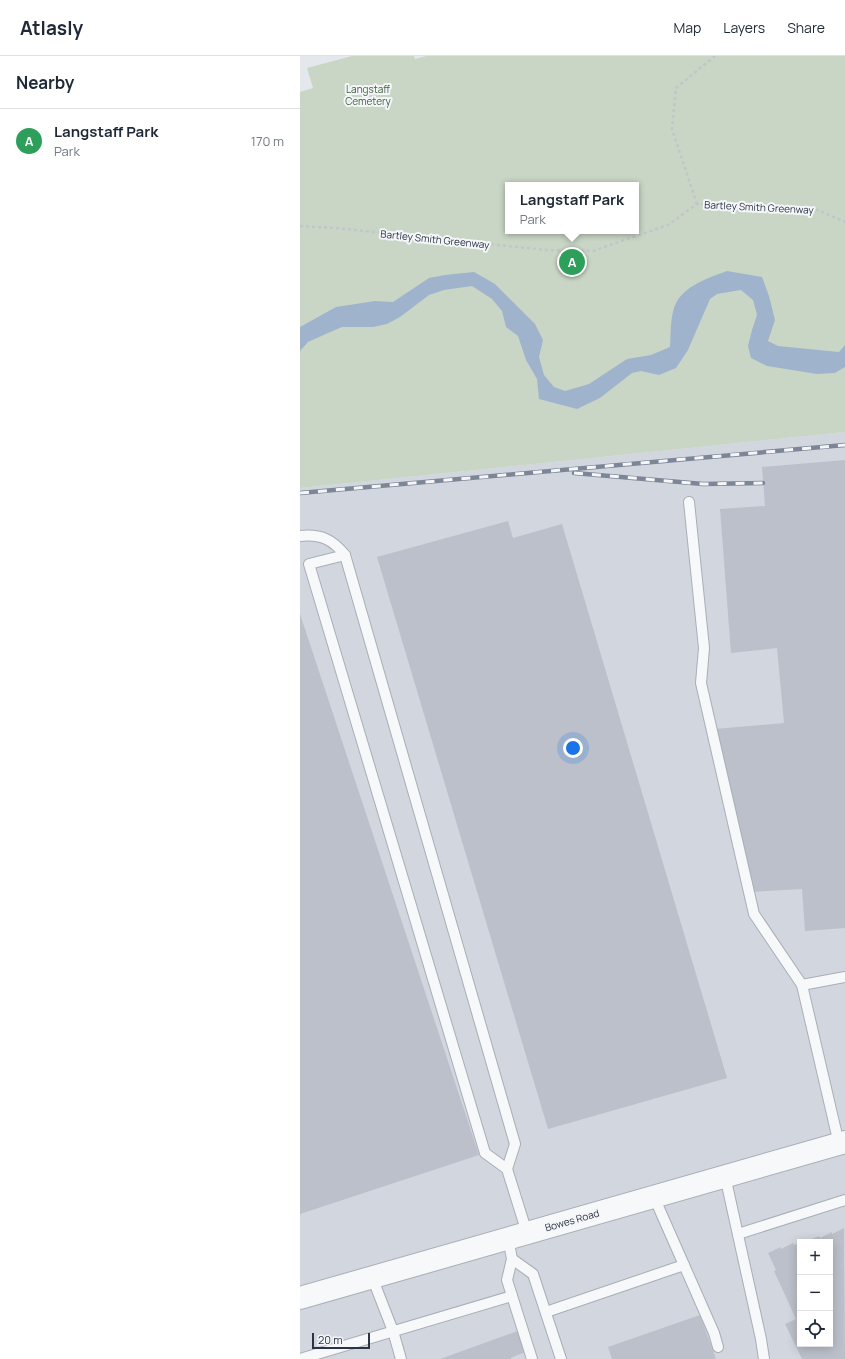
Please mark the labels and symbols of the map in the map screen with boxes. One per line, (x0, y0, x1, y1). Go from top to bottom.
park label: Langstaff Cemetery (345, 82, 392, 108)
street label: Bartley Smith Greenway (704, 197, 815, 217)
street label: Bartley Smith Greenway (380, 226, 491, 252)
pin: A (559, 247, 585, 277)
your location (563, 738, 583, 758)
street label: Bowes Road (543, 1206, 601, 1234)
scale bar (312, 1331, 370, 1350)

